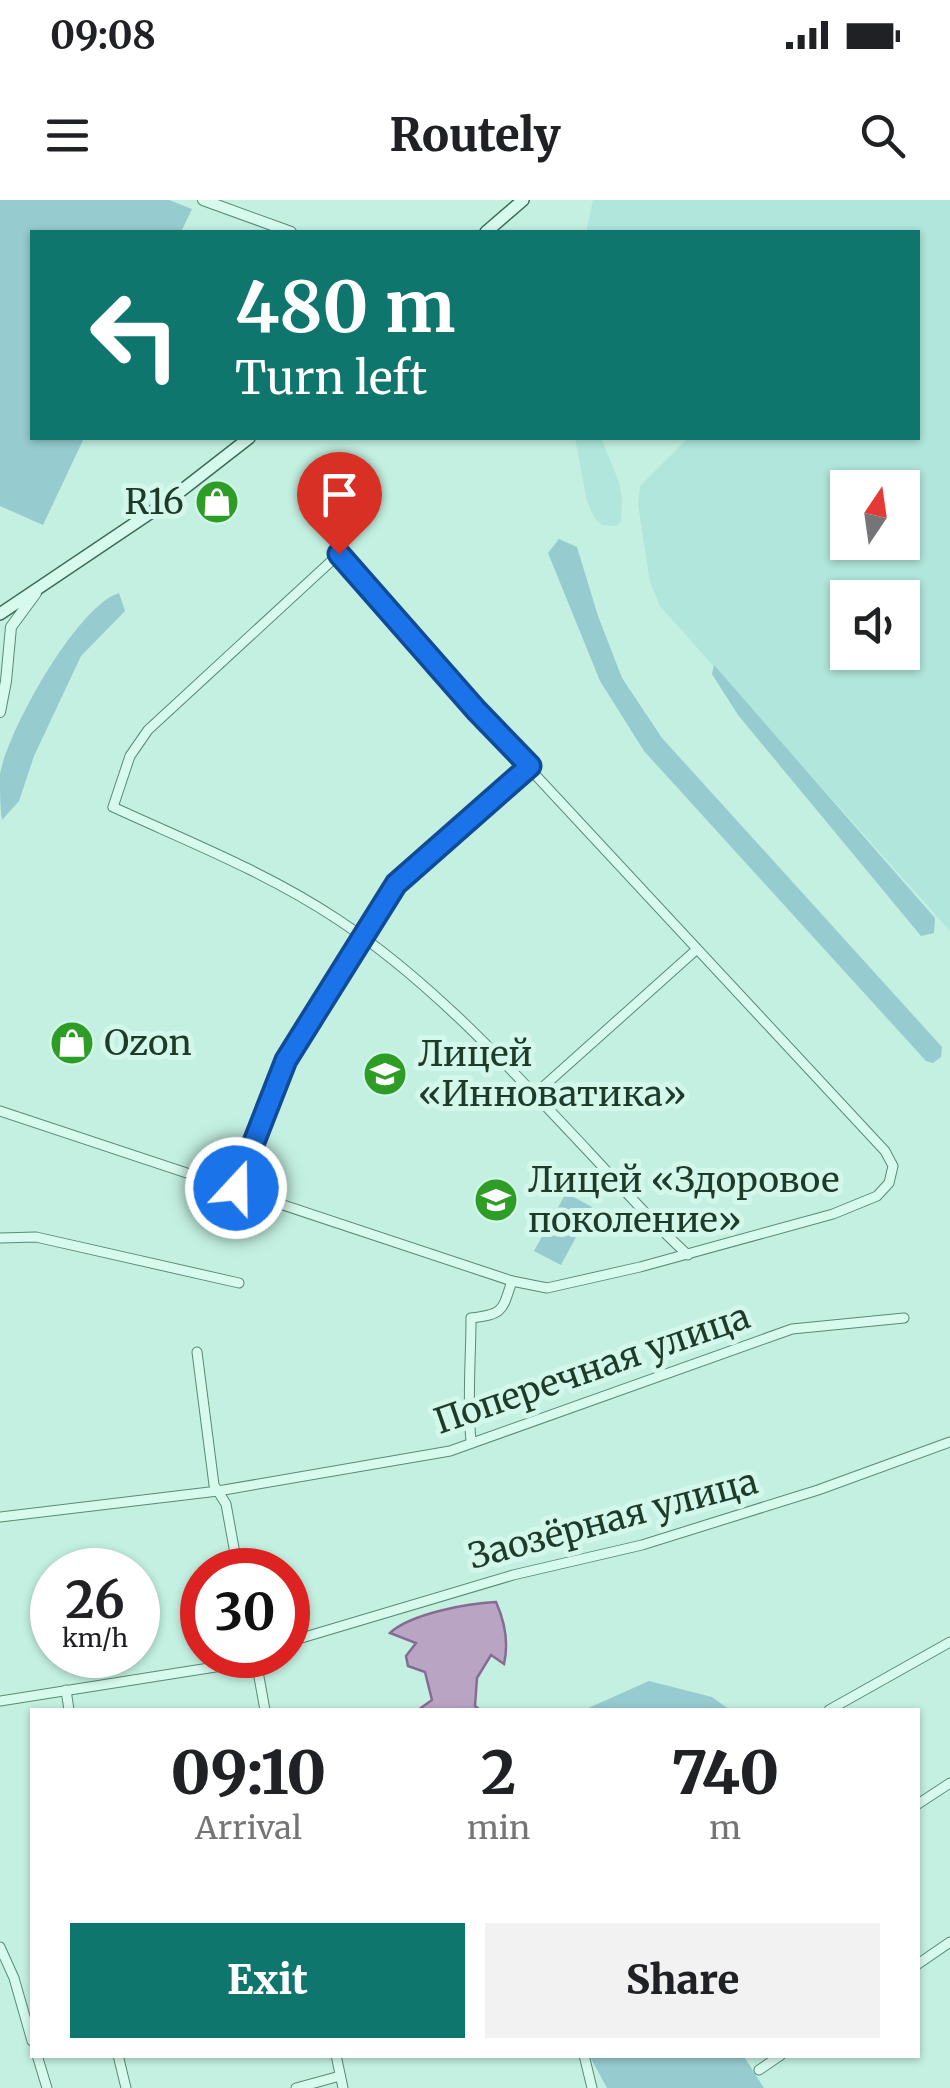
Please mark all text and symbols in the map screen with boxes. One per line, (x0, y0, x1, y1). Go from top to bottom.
text: 09:08 (50, 12, 156, 59)
text: Routely (389, 107, 561, 163)
icon: menu (40, 108, 95, 163)
icon: search (855, 108, 910, 163)
text: 480 m (235, 263, 456, 351)
icon: left (70, 270, 200, 400)
text: Turn left (235, 350, 427, 406)
pin (297, 452, 382, 555)
icon: arrive (312, 467, 367, 522)
north arrow (830, 470, 920, 560)
map controls (830, 470, 920, 670)
shop icon: R16 (194, 479, 240, 525)
place label: R16 (124, 480, 184, 524)
button: sound (830, 580, 920, 670)
shop icon: Ozon (49, 1020, 95, 1066)
place label: Ozon (104, 1021, 192, 1065)
place label: Лицей «Инноватика» (418, 1032, 687, 1116)
school or university icon: Лицей «Инноватика» (362, 1051, 408, 1097)
position arrow (184, 1136, 288, 1240)
place label: Лицей «Здоровое поколение» (528, 1158, 839, 1242)
school or university icon: Лицей «Здоровое поколение» (473, 1177, 519, 1223)
street label: Поперечная улица (428, 1294, 756, 1444)
street label: Заозёрная улица (464, 1459, 762, 1579)
speed limit sign: 30 (180, 1548, 310, 1678)
text: 26 (65, 1569, 125, 1632)
text: km/h (62, 1622, 128, 1654)
text: 09:10 (171, 1735, 326, 1810)
text: 2 (481, 1735, 516, 1810)
text: 740 (671, 1735, 779, 1810)
text: Arrival (195, 1808, 302, 1848)
text: min (467, 1808, 530, 1848)
text: m (709, 1808, 741, 1848)
button: Exit (70, 1923, 465, 2038)
button: Share (485, 1923, 880, 2038)

